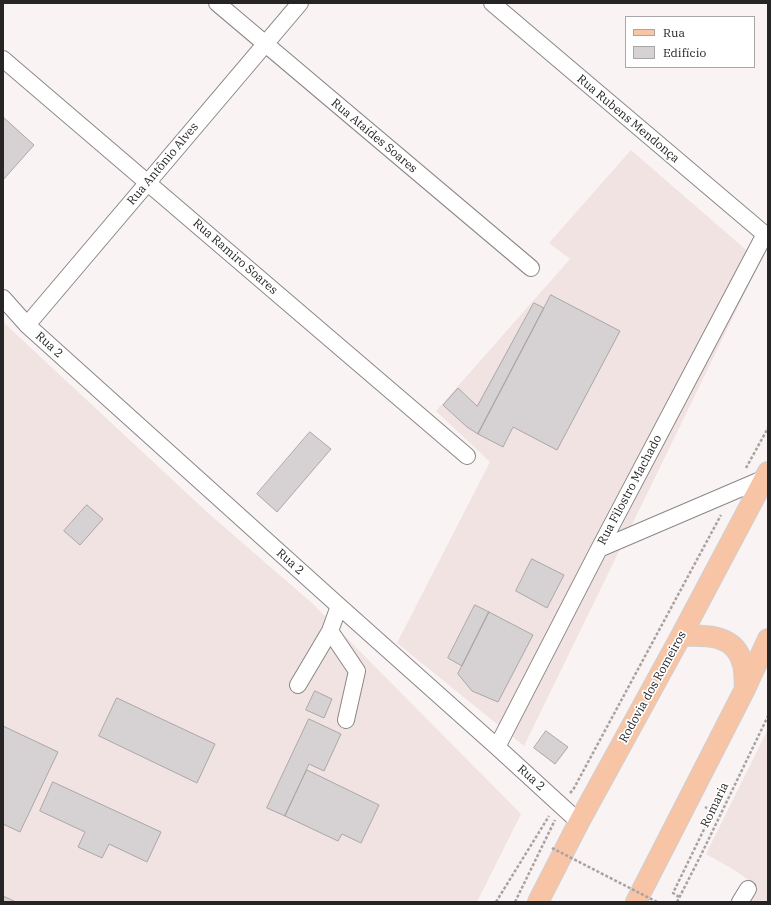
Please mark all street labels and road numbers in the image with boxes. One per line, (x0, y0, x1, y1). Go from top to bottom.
street label: Rua Rubens Mendonça (574, 72, 682, 166)
street label: Rua Ataídes Soares (328, 96, 420, 176)
street label: Rua Antônio Alves (124, 120, 202, 208)
street label: Rua Ramiro Soares (190, 216, 280, 298)
street label: Rua 2 (32, 329, 66, 361)
street label: Rua Filostro Machado (595, 433, 665, 547)
street label: Rua 2 (273, 546, 307, 578)
street label: Rodovia dos Romeiros (616, 629, 690, 745)
street label: Rua 2 (514, 762, 548, 794)
street label: Romaria (698, 780, 732, 830)

